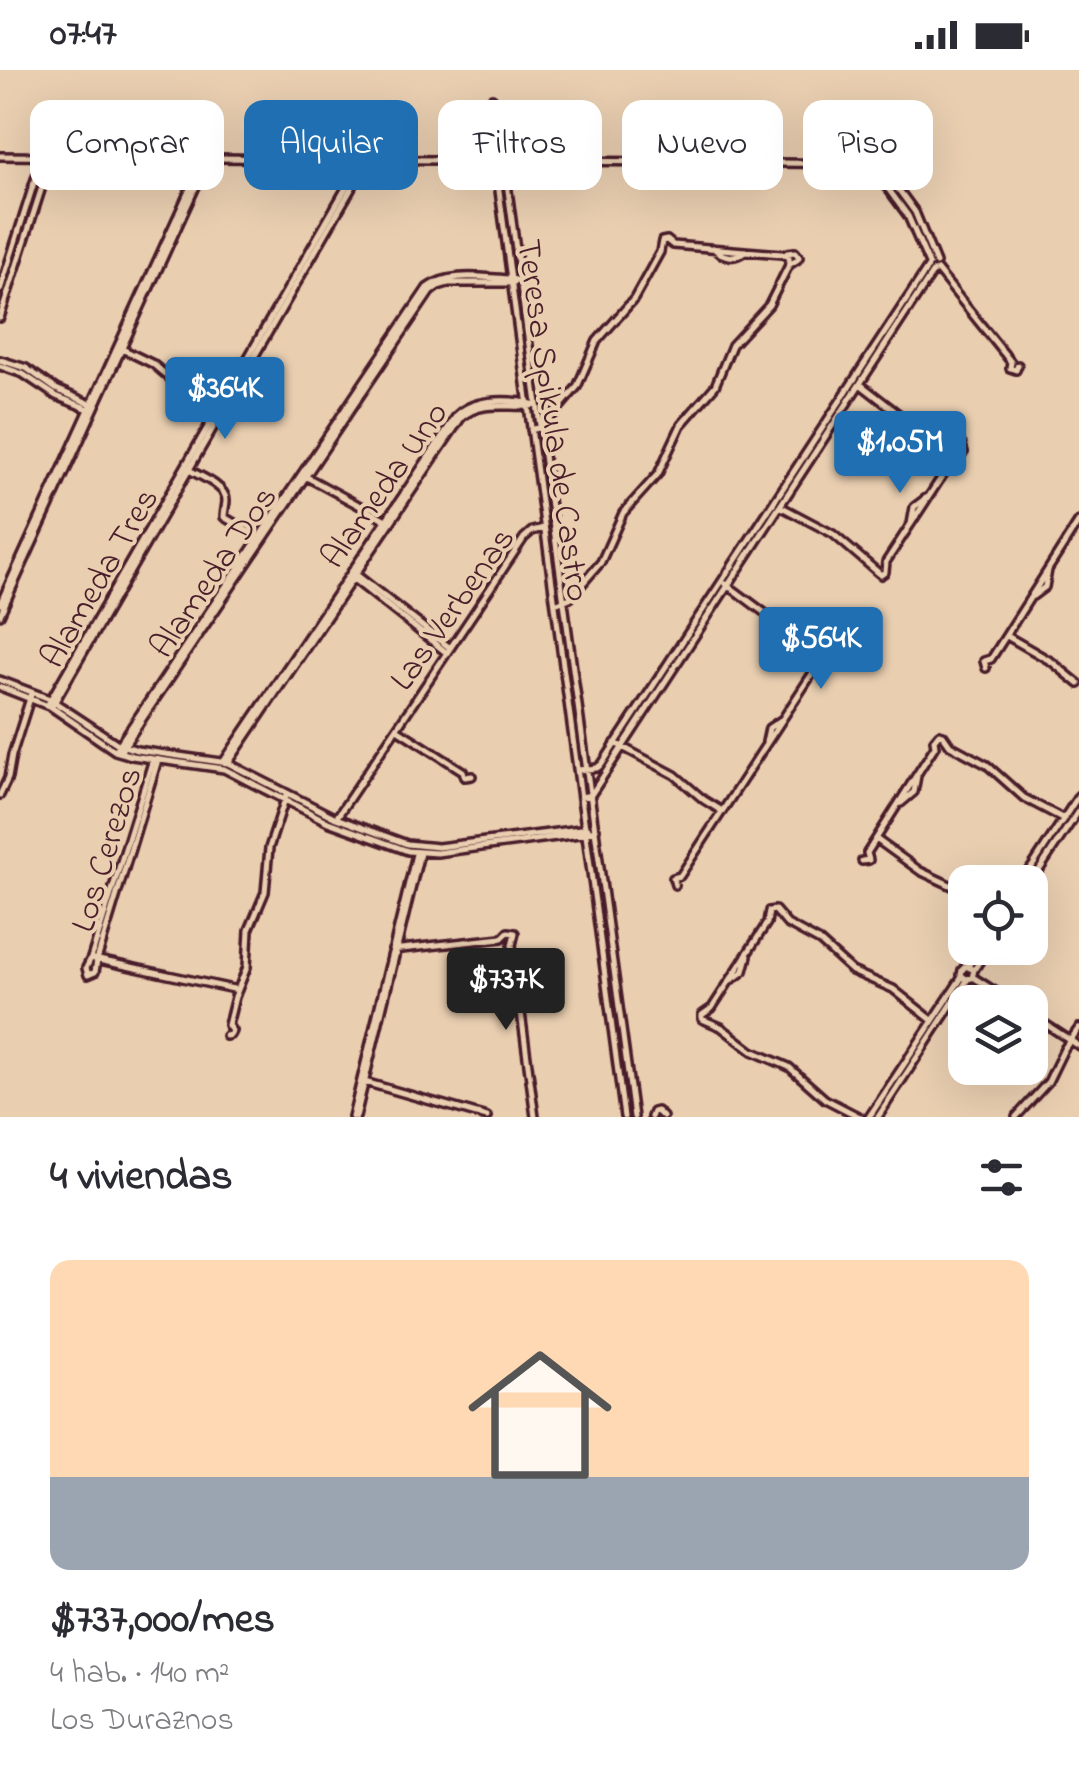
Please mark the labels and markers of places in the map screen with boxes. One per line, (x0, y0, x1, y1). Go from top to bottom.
pin: $364K (155, 357, 295, 442)
pin: $1.05M (819, 411, 981, 496)
pin: $564K (751, 607, 891, 692)
pin: $737K (436, 948, 576, 1033)

